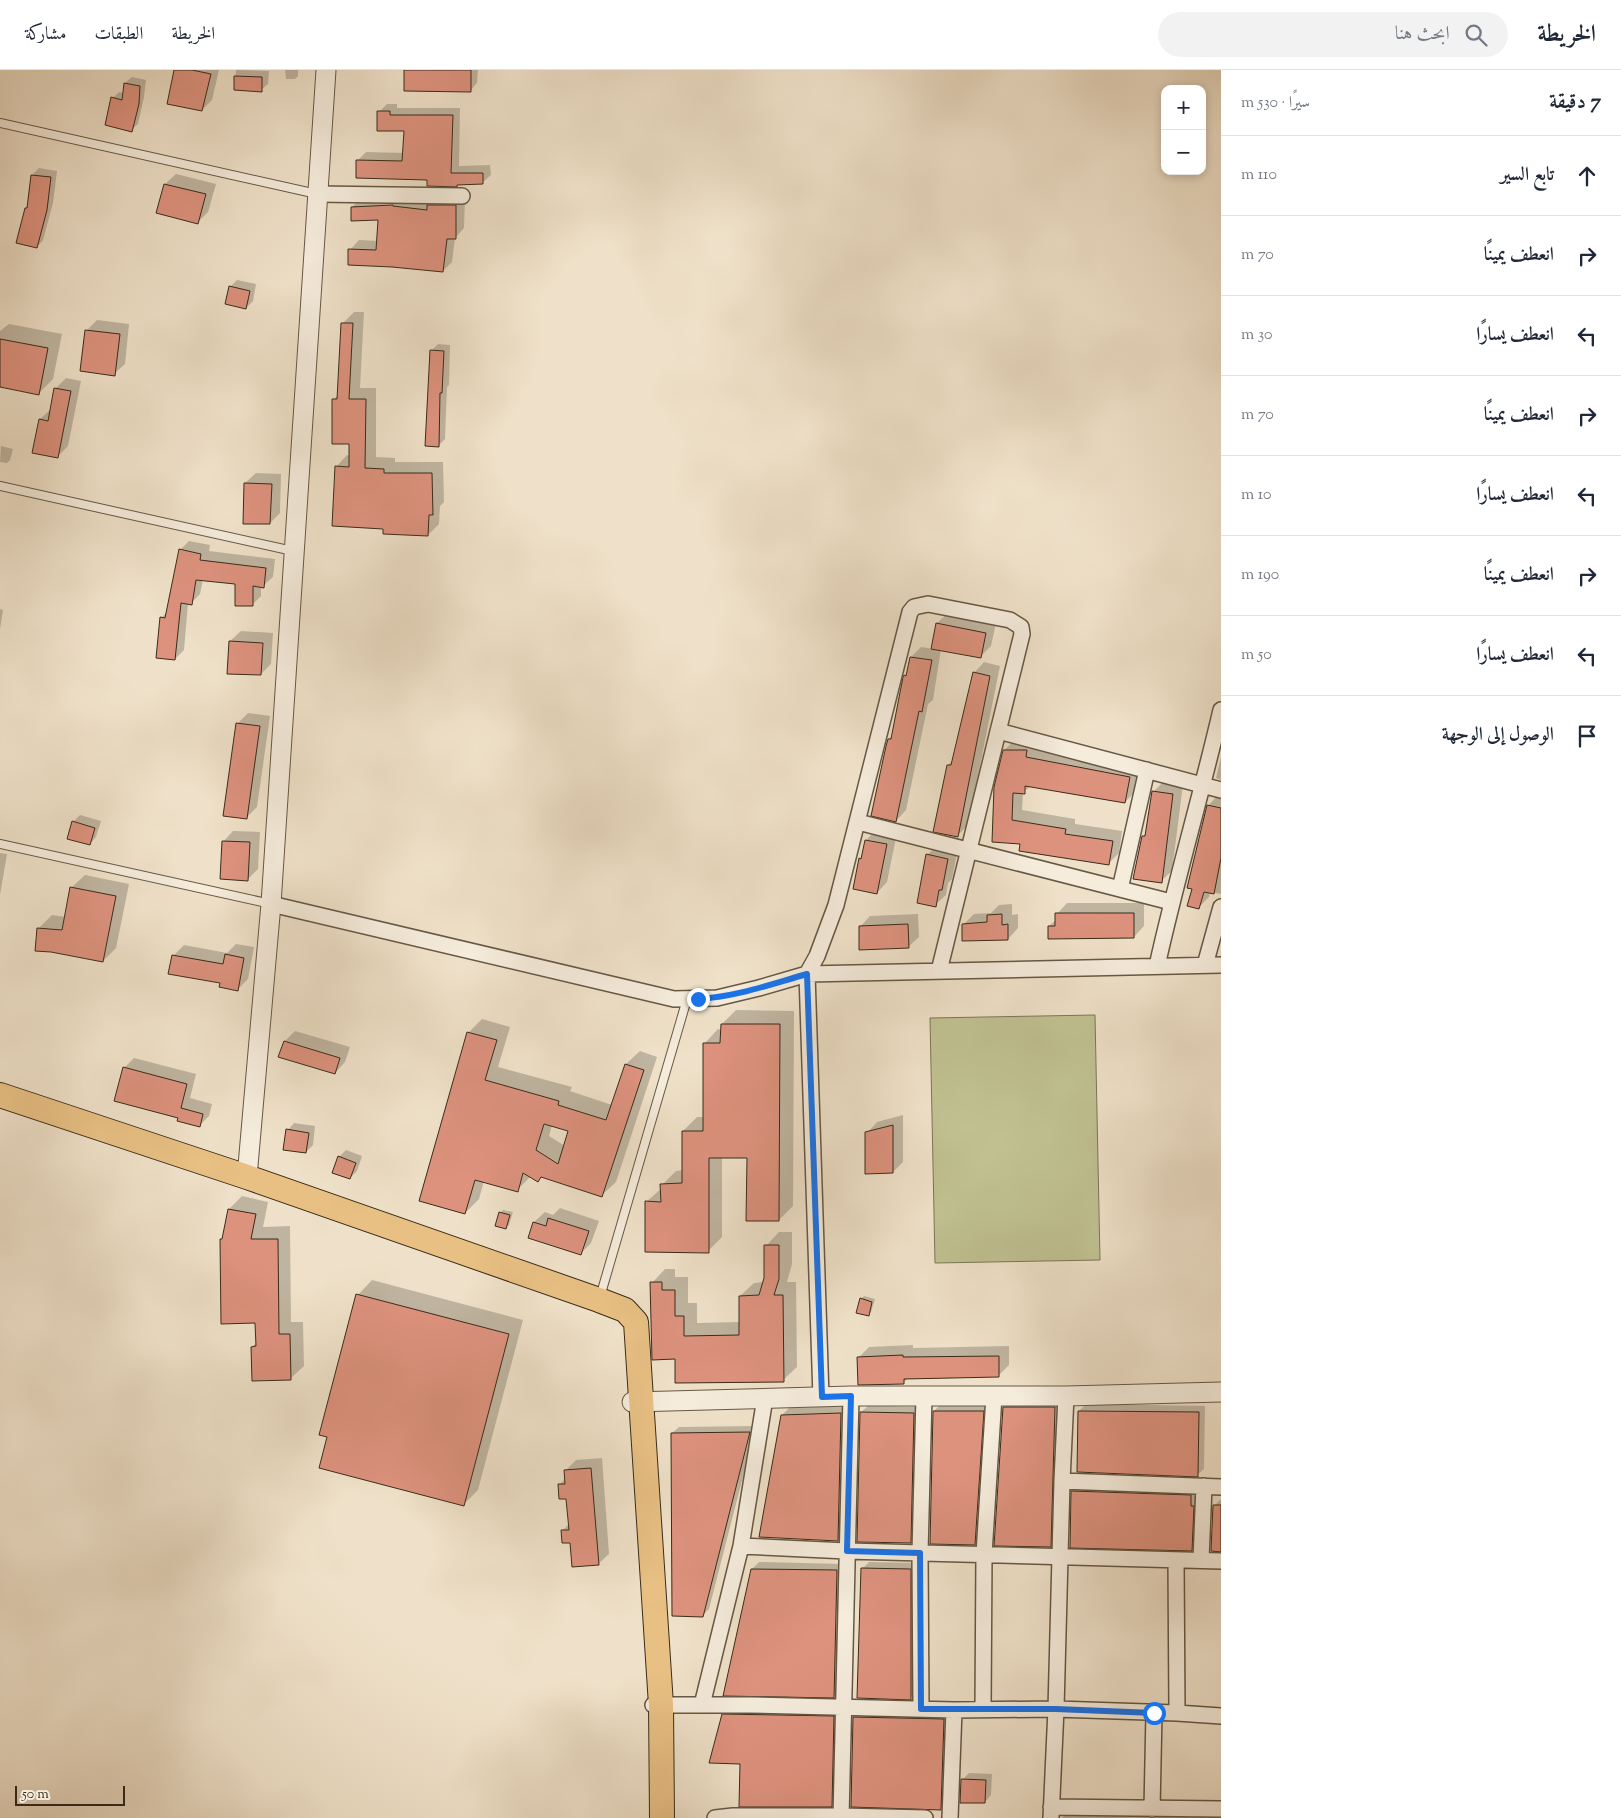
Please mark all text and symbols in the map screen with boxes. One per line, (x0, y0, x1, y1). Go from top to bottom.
search box (1158, 12, 1508, 57)
text: الخريطة (1538, 18, 1596, 52)
text: ابحث هنا (1395, 21, 1450, 48)
icon: search (1462, 21, 1490, 49)
text: مشاركة (25, 22, 66, 48)
text: الطبقات (94, 22, 143, 48)
text: الخريطة (171, 22, 215, 48)
map controls (1161, 85, 1206, 175)
button: + (1161, 85, 1206, 130)
text: 7 دقيقة (1549, 88, 1601, 118)
text: سيرًا · 530 m (1241, 92, 1310, 115)
button: − (1161, 130, 1206, 175)
text: تابع السير (1500, 162, 1554, 189)
icon: ahead (1573, 162, 1601, 190)
text: 110 m (1241, 164, 1277, 187)
text: انعطف يمينًا (1484, 242, 1554, 269)
icon: right (1573, 242, 1601, 270)
text: 70 m (1241, 244, 1274, 267)
text: انعطف يسارًا (1476, 322, 1554, 349)
icon: left (1573, 322, 1601, 350)
text: 30 m (1241, 324, 1272, 347)
text: انعطف يمينًا (1484, 402, 1554, 429)
icon: right (1573, 402, 1601, 430)
text: 70 m (1241, 404, 1274, 427)
text: انعطف يسارًا (1476, 482, 1554, 509)
icon: left (1573, 482, 1601, 510)
text: 10 m (1241, 484, 1271, 507)
text: انعطف يمينًا (1484, 562, 1554, 589)
icon: right (1573, 562, 1601, 590)
text: 190 m (1241, 564, 1279, 587)
text: انعطف يسارًا (1476, 642, 1554, 669)
icon: left (1573, 642, 1601, 670)
text: 50 m (1241, 644, 1272, 667)
text: الوصول إلى الوجهة (1442, 722, 1554, 749)
icon: arrive (1573, 722, 1601, 750)
route end (687, 988, 710, 1011)
route start (1143, 1702, 1166, 1725)
scale bar (15, 1783, 125, 1806)
text: 50 m (22, 1785, 49, 1805)

